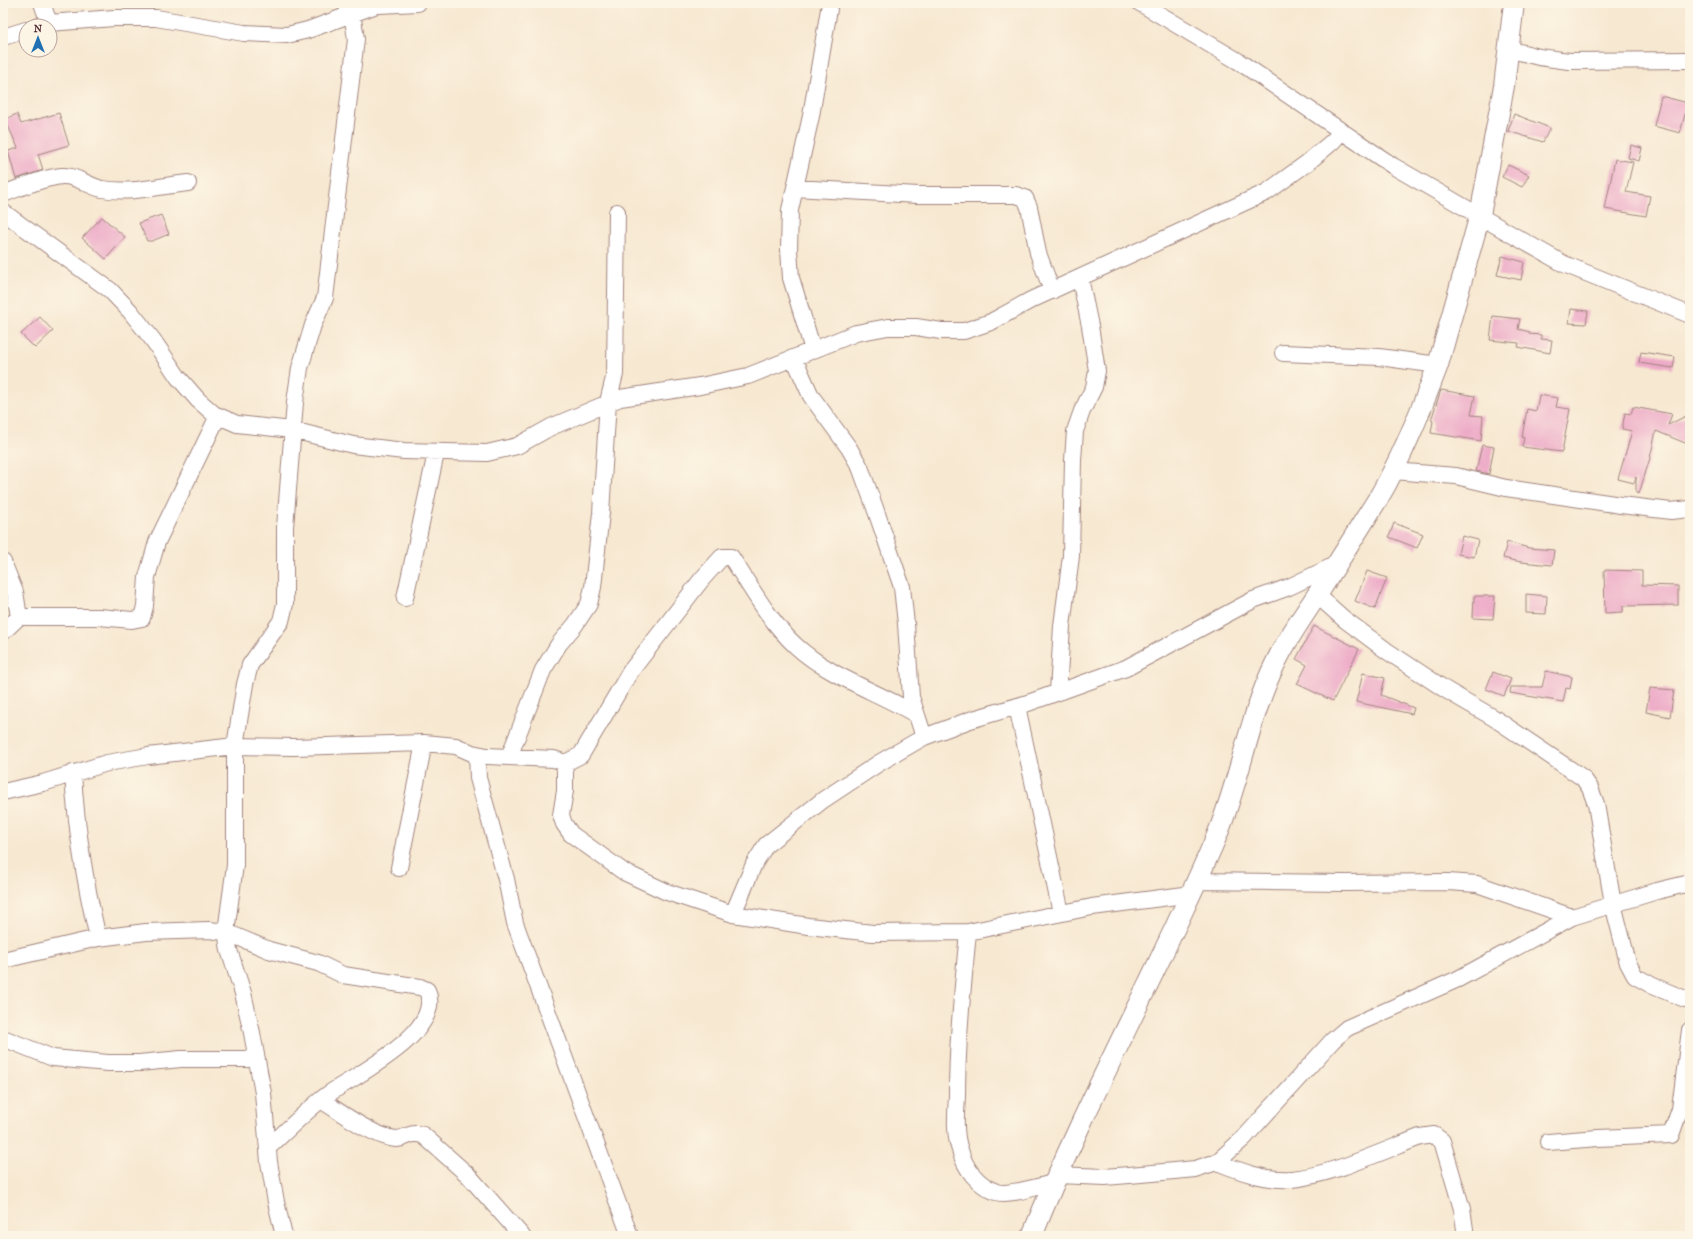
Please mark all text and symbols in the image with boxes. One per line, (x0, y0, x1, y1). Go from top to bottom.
north arrow (18, 18, 58, 58)
text: N (34, 22, 43, 35)

